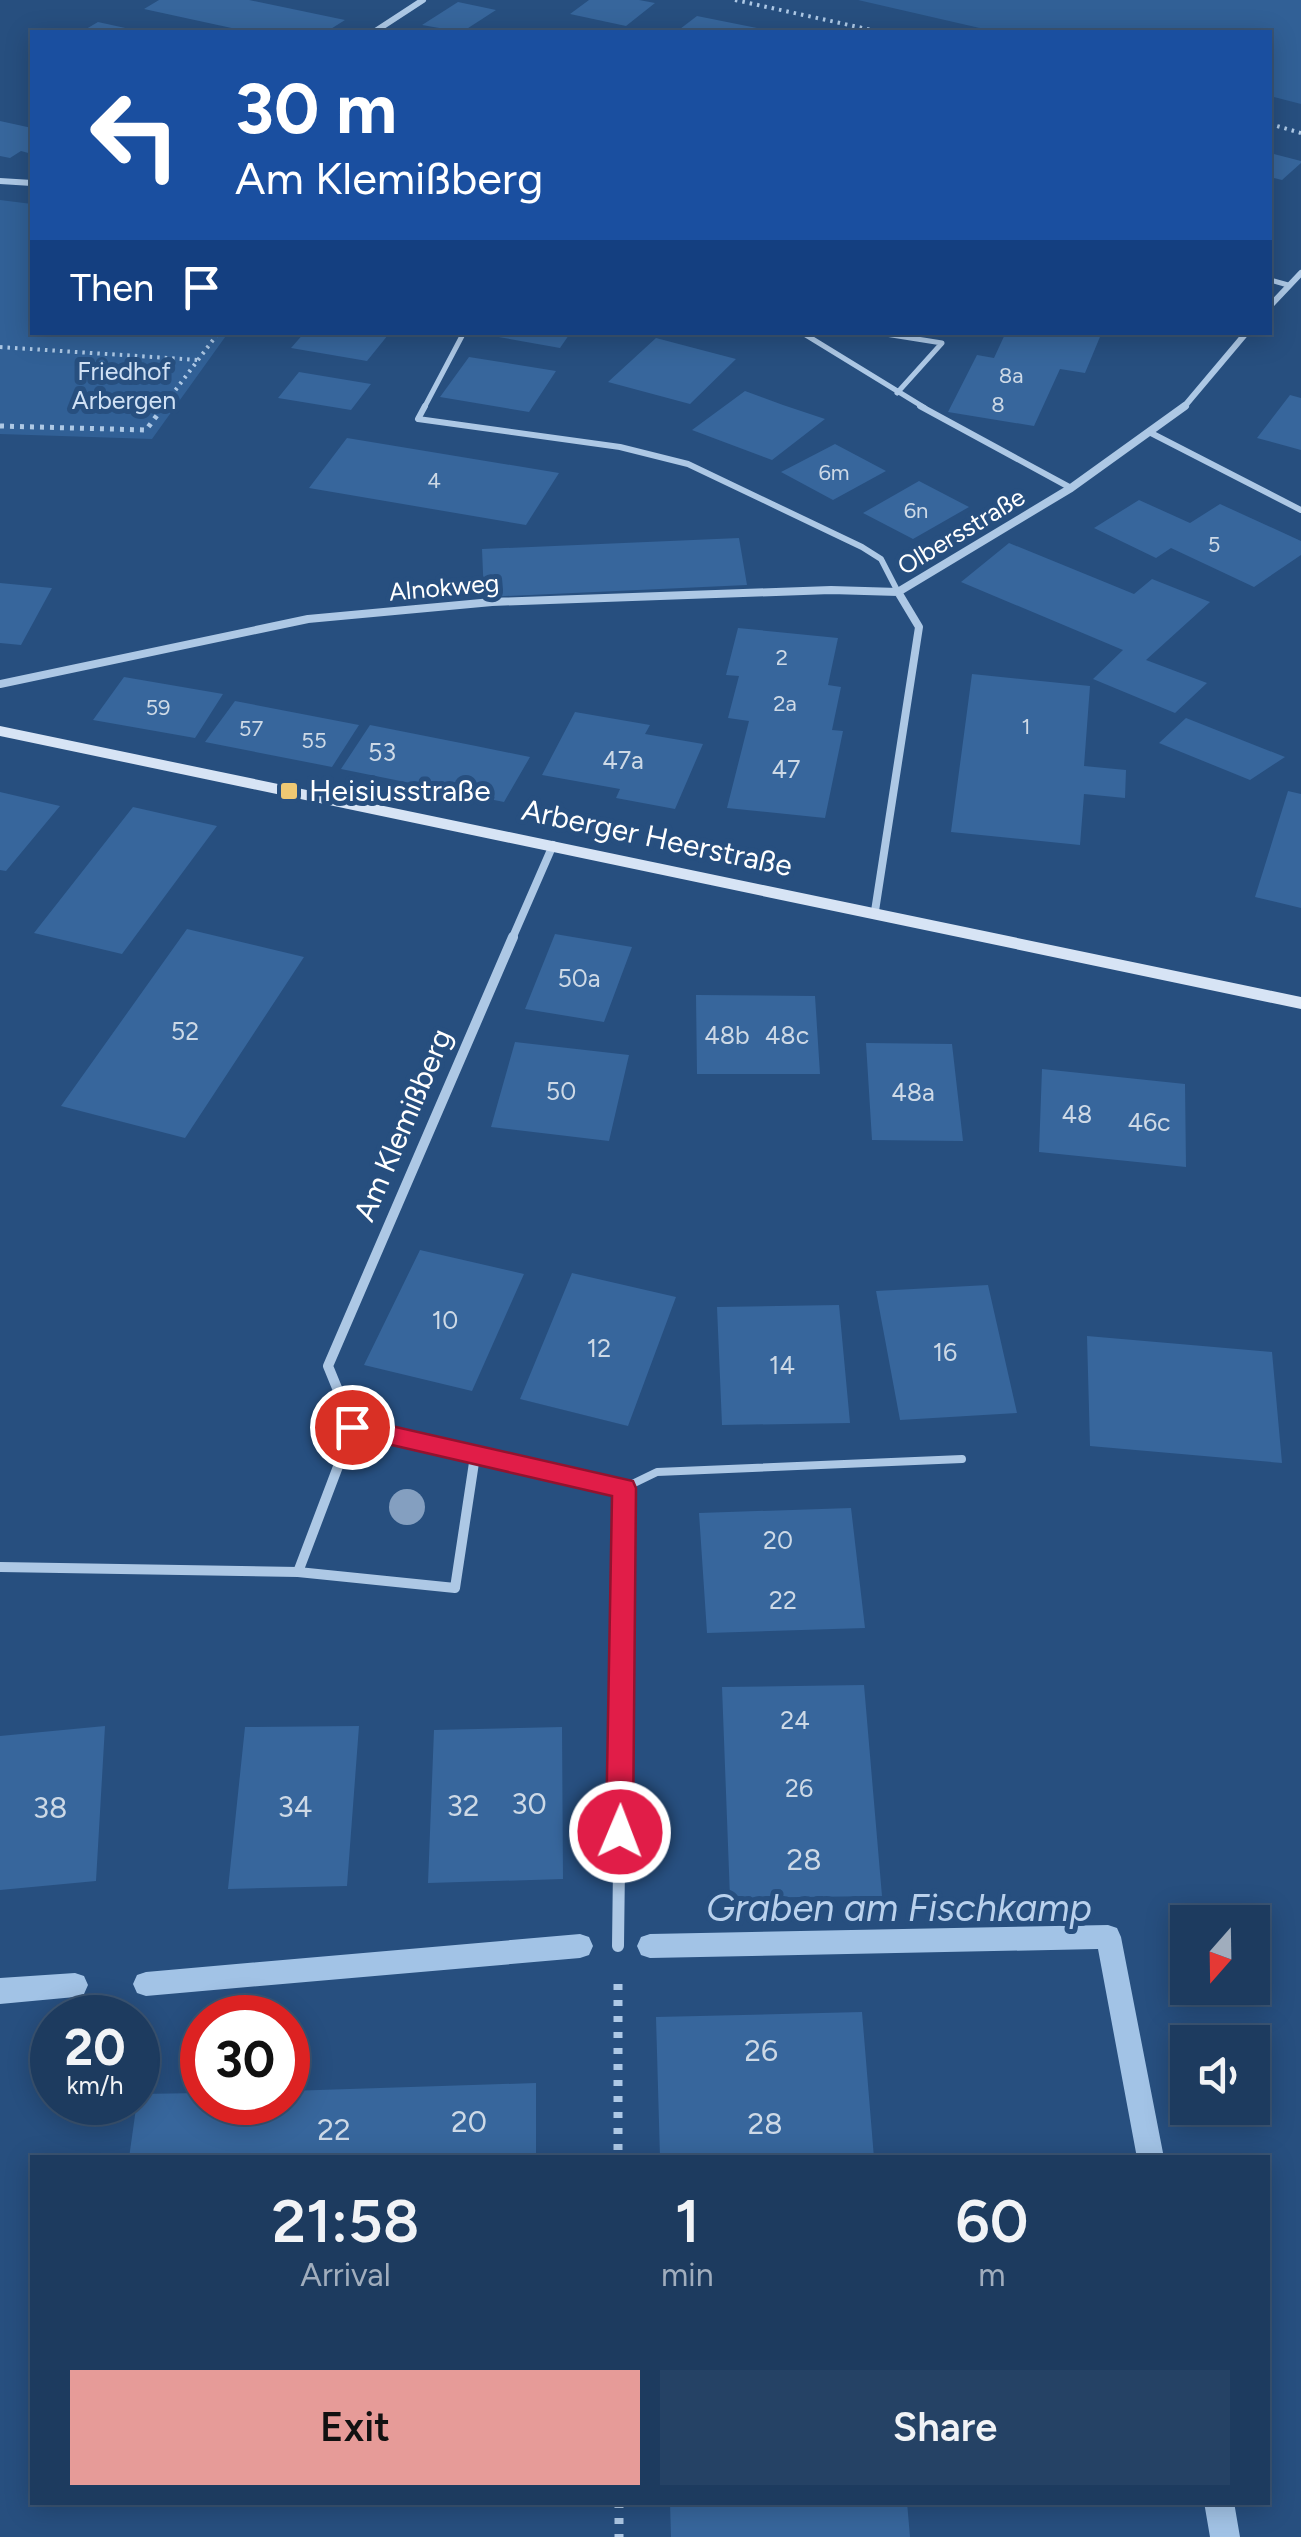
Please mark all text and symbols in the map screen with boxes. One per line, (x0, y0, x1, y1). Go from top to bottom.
text: 30 m (235, 66, 397, 151)
icon: left (70, 70, 200, 200)
text: Am Klemißberg (235, 151, 543, 205)
icon: arrive (174, 260, 229, 315)
text: Then (70, 265, 154, 311)
park label: Friedhof Arbergen (72, 356, 176, 415)
house number: 8a (999, 362, 1023, 389)
house number: 8 (991, 391, 1005, 418)
house number: 6m (818, 459, 850, 486)
house number: 4 (427, 467, 441, 494)
street label: Olbersstraße (892, 481, 1030, 581)
house number: 6n (904, 497, 928, 524)
house number: 5 (1208, 531, 1220, 558)
street label: Alnokweg (388, 567, 500, 607)
house number: 2 (776, 644, 788, 671)
house number: 2a (773, 690, 797, 717)
house number: 59 (145, 694, 171, 721)
house number: 1 (1021, 713, 1031, 740)
house number: 57 (239, 715, 263, 742)
house number: 55 (301, 727, 327, 754)
house number: 53 (368, 737, 396, 767)
house number: 47a (602, 745, 644, 775)
house number: 47 (772, 754, 800, 784)
place label: Heisiusstraße (309, 772, 491, 809)
marker: Heisiusstraße (278, 780, 300, 802)
street label: Arberger Heerstraße (518, 791, 796, 884)
house number: 50a (557, 963, 601, 993)
house number: 52 (171, 1016, 199, 1046)
house number: 48b (704, 1020, 750, 1050)
house number: 48c (765, 1020, 809, 1050)
street label: Am Klemißberg (345, 1023, 460, 1227)
house number: 50 (546, 1076, 576, 1106)
house number: 48a (891, 1077, 935, 1107)
house number: 48 (1062, 1099, 1092, 1129)
house number: 46c (1127, 1107, 1171, 1137)
house number: 10 (432, 1305, 458, 1335)
house number: 12 (587, 1333, 611, 1363)
house number: 16 (933, 1337, 957, 1367)
house number: 14 (769, 1350, 795, 1380)
pin (310, 1385, 395, 1470)
icon: arrive (325, 1400, 380, 1455)
house number: 20 (763, 1525, 793, 1555)
house number: 22 (769, 1585, 797, 1615)
house number: 24 (780, 1705, 810, 1735)
house number: 26 (785, 1773, 813, 1803)
position arrow (568, 1780, 672, 1884)
house number: 30 (511, 1785, 547, 1822)
house number: 32 (446, 1787, 480, 1824)
house number: 34 (278, 1788, 312, 1825)
house number: 38 (33, 1789, 67, 1826)
house number: 28 (786, 1841, 822, 1878)
water label: Graben am Fischkamp (706, 1885, 1092, 1931)
north arrow (1170, 1905, 1270, 2005)
map controls (1170, 1905, 1270, 2125)
speed limit sign: 30 (180, 1995, 310, 2125)
text: 20 (64, 2017, 126, 2078)
button: sound (1170, 2025, 1270, 2125)
house number: 26 (744, 2032, 778, 2069)
text: km/h (66, 2070, 124, 2100)
house number: 20 (451, 2103, 487, 2140)
house number: 28 (747, 2105, 783, 2142)
house number: 22 (317, 2111, 351, 2148)
text: 21:58 (272, 2185, 419, 2257)
text: 1 (675, 2185, 700, 2257)
text: 60 (955, 2185, 1028, 2257)
text: Arrival (300, 2256, 391, 2294)
text: min (661, 2256, 714, 2294)
text: m (978, 2256, 1005, 2294)
button: Exit (70, 2370, 640, 2485)
button: Share (660, 2370, 1230, 2485)

